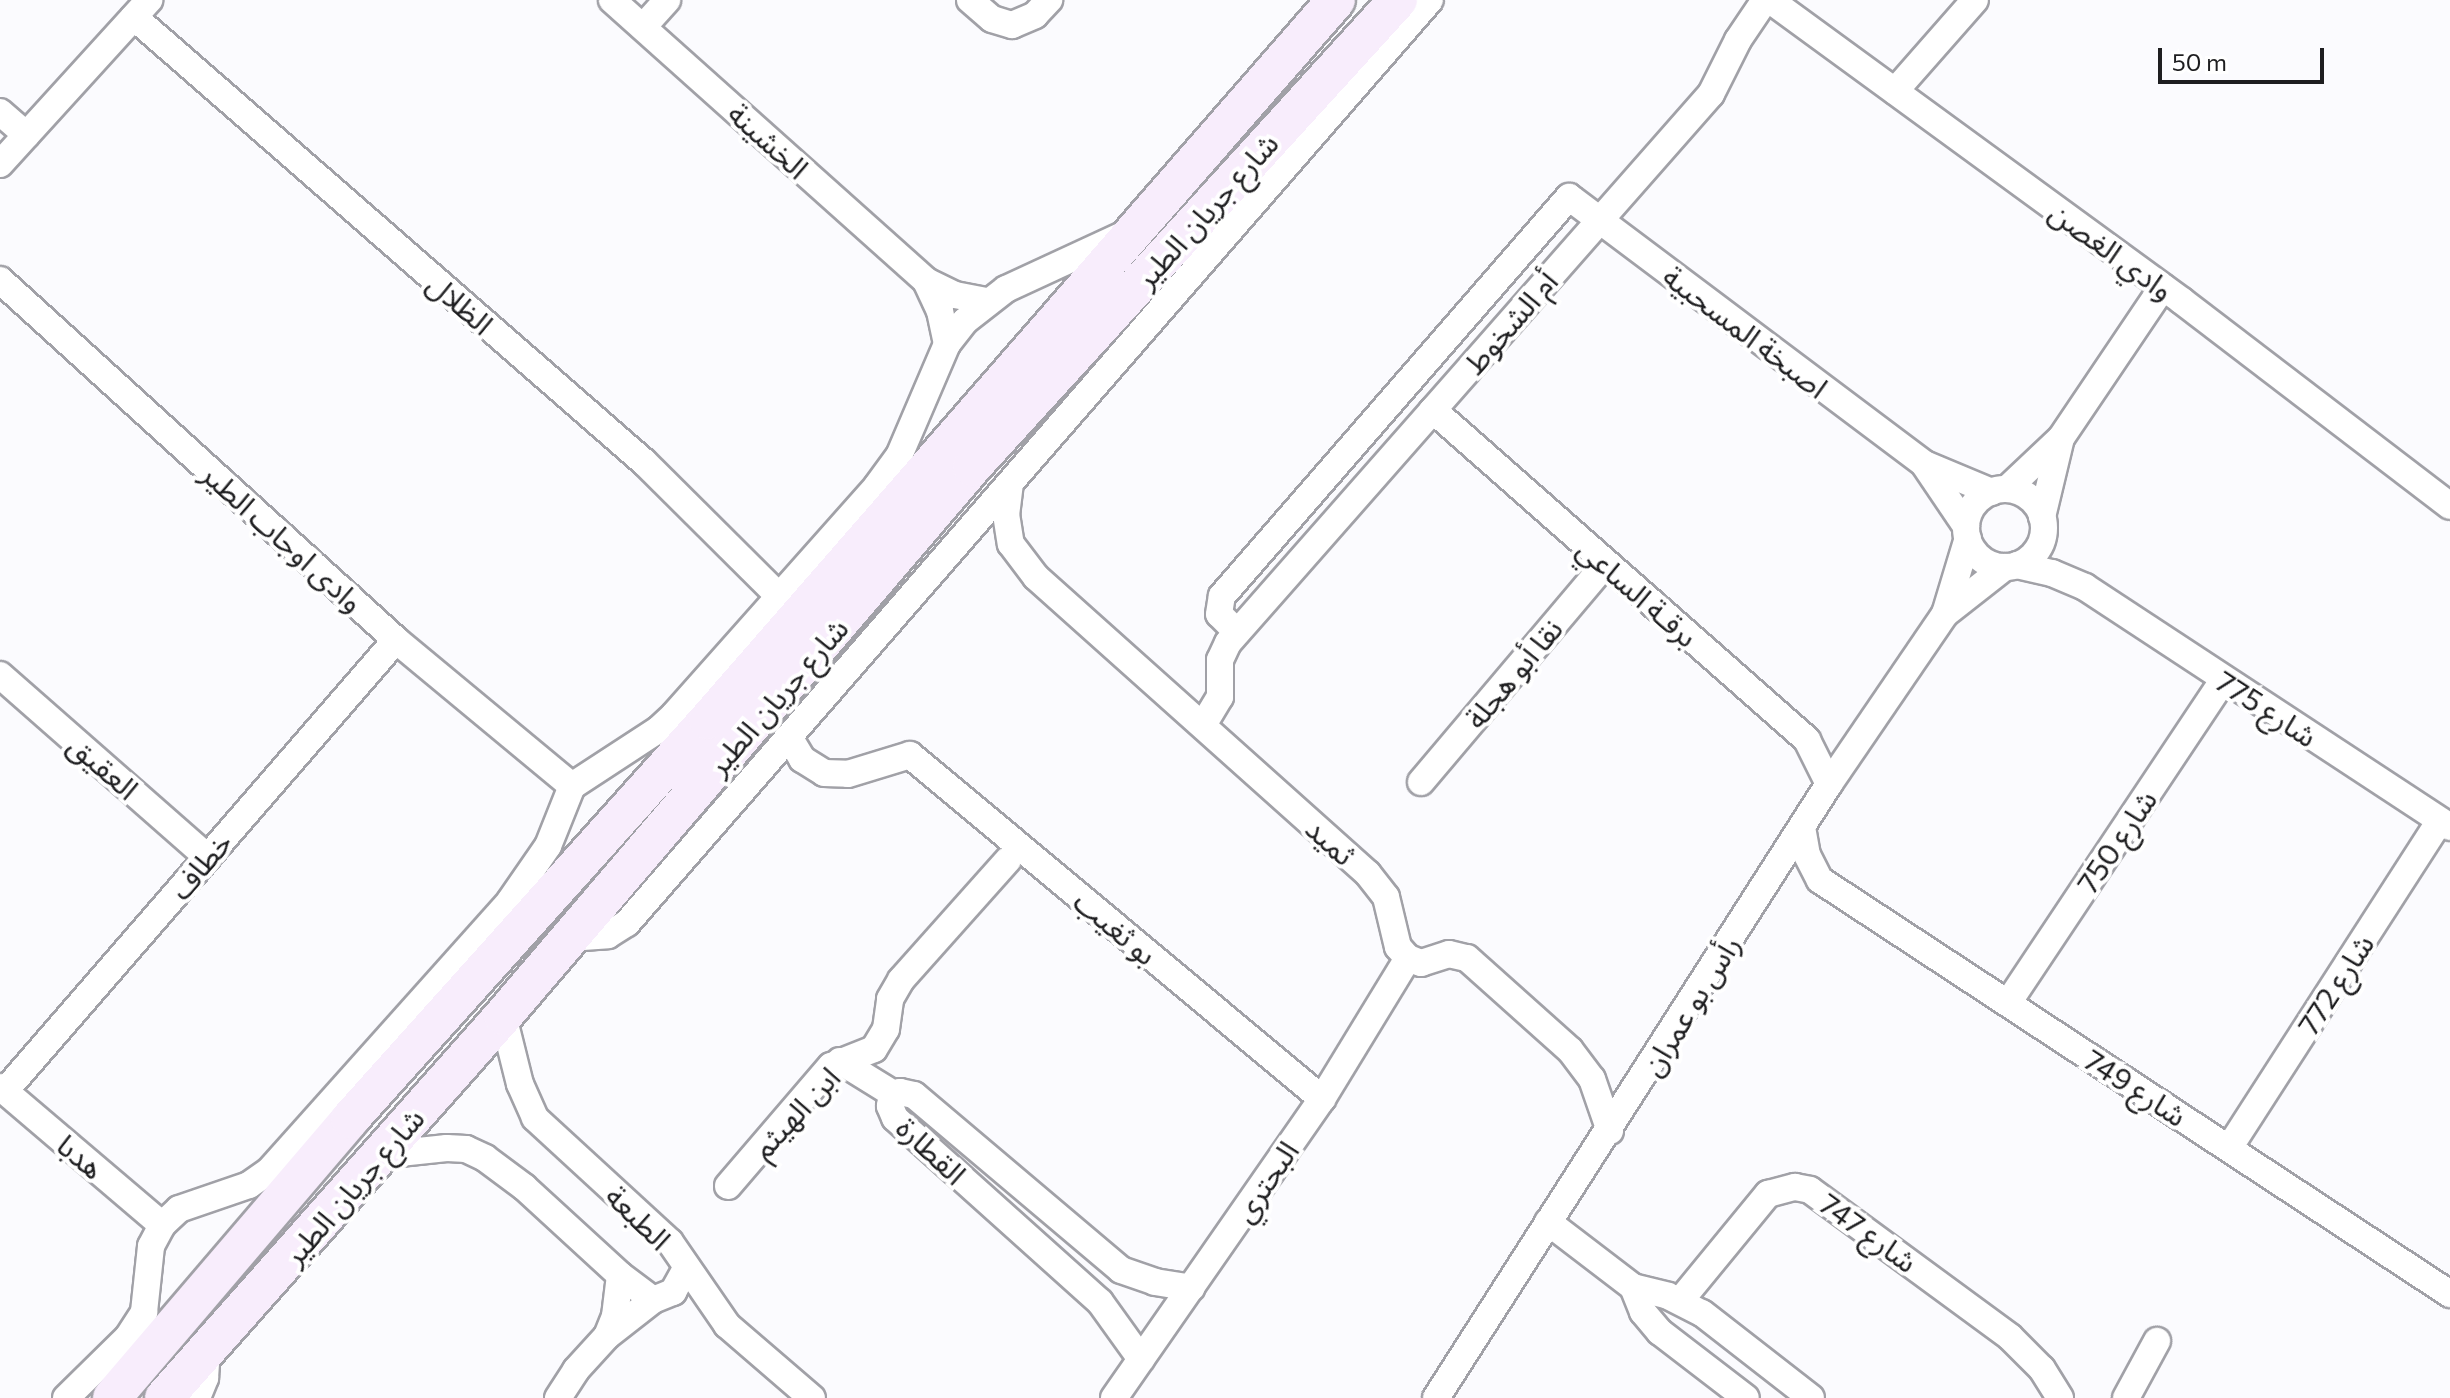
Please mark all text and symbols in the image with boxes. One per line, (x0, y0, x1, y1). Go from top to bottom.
scale bar (2162, 32, 2328, 82)
text: 50 m (2172, 47, 2227, 76)
street label: الخشينة (721, 95, 817, 185)
street label: شارع جريان الطير (1127, 125, 1285, 295)
street label: وادي الغصن (2043, 193, 2181, 307)
street label: اصبخة المسحبية (1657, 257, 1835, 405)
street label: أم الشخوط (1456, 263, 1564, 381)
street label: الظلال (421, 265, 501, 341)
street label: وادى اوجاب الطير (195, 455, 371, 619)
street label: برقـة الساعي (1571, 530, 1705, 654)
street label: شارع جريان الطير (699, 610, 855, 782)
street label: نقا أبو هجلة (1457, 611, 1569, 735)
street label: شارع 775 (2210, 662, 2324, 754)
street label: العقيق (62, 726, 146, 806)
street label: شارع 750 (2068, 783, 2164, 899)
street label: ثميد (1299, 810, 1363, 872)
street label: خطاف (161, 824, 239, 906)
street label: بو ثغيب (1067, 882, 1165, 972)
street label: شارع 772 (2289, 927, 2381, 1041)
street label: رأس بو عمران (1633, 928, 1747, 1082)
street label: شارع 749 (2078, 1041, 2194, 1133)
street label: ابن الهيثم (744, 1059, 846, 1165)
street label: شارع جريان الطير (275, 1100, 431, 1272)
street label: القطارة (890, 1109, 974, 1191)
street label: هدبا (50, 1126, 112, 1186)
street label: البحتري (1225, 1134, 1305, 1228)
street label: الطبعة (599, 1177, 679, 1257)
street label: شارع 747 (1813, 1185, 1925, 1279)

